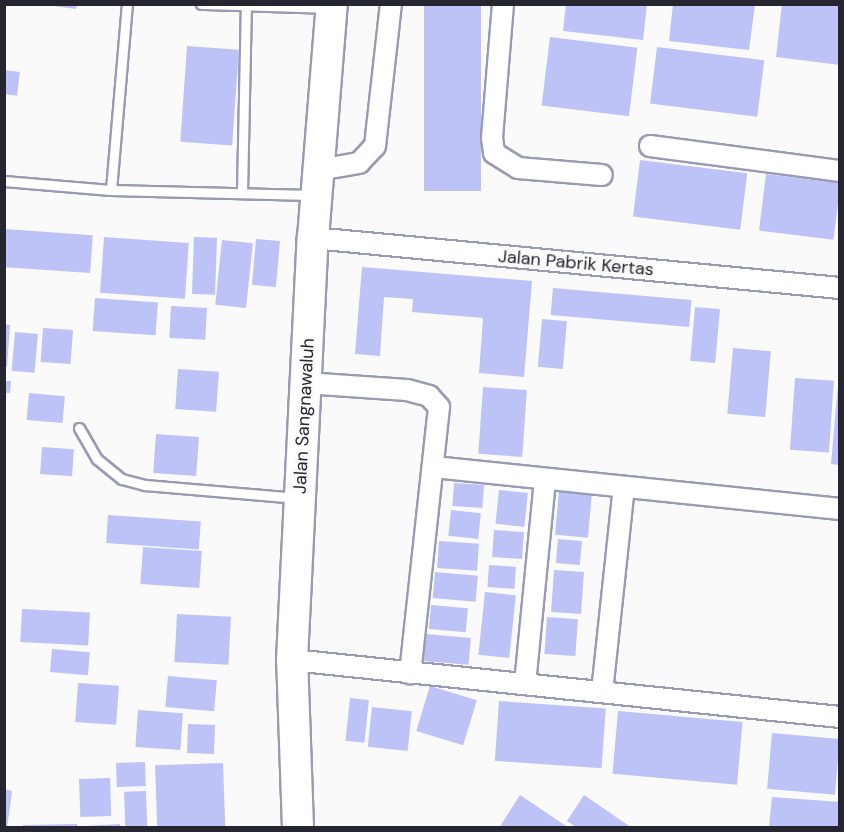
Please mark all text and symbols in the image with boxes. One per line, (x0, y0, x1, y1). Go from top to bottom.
street label: Jalan Pabrik Kertas (497, 245, 655, 281)
street label: Jalan Sangnawaluh (289, 337, 319, 495)

